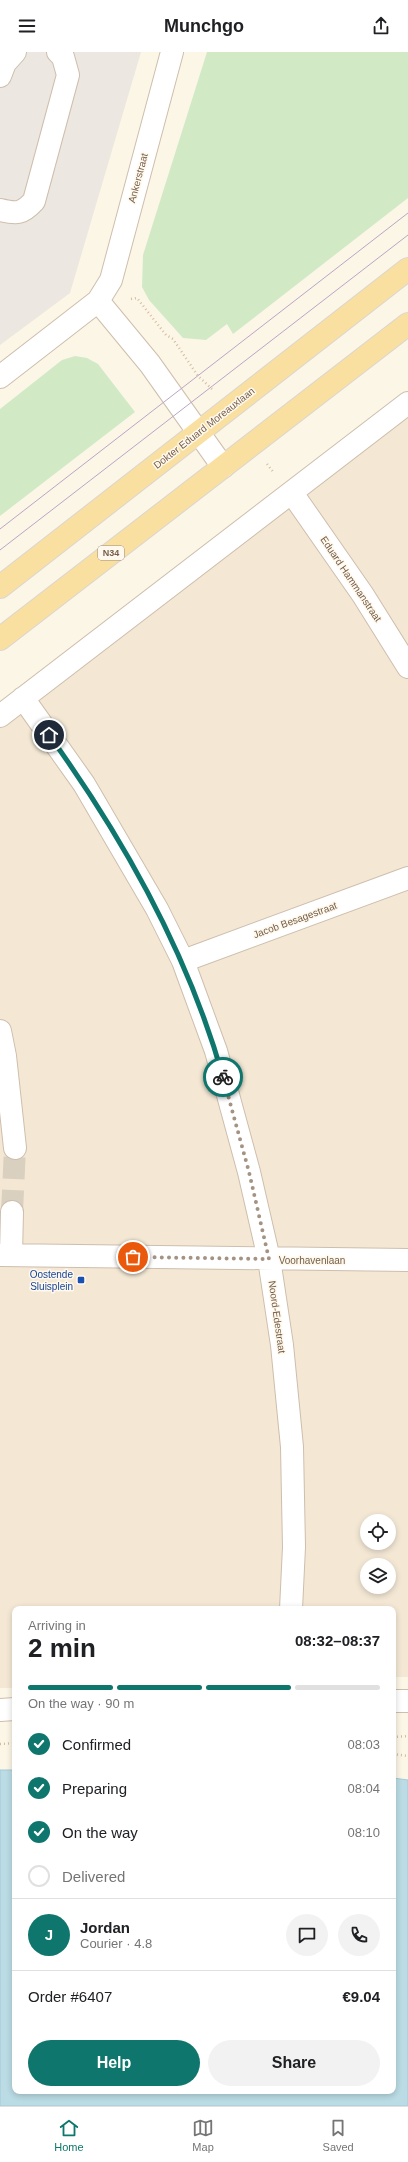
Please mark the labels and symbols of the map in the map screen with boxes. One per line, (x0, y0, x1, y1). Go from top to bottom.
street label: Ankerstraat (126, 152, 150, 204)
street label: Dokter Eduard Moreauxlaan (151, 385, 257, 471)
street label: Eduard Hammanstraat (318, 534, 384, 624)
road number: N34 (98, 546, 124, 560)
pin (32, 718, 66, 752)
street label: Jacob Besagestraat (252, 900, 339, 940)
courier (203, 1057, 243, 1097)
pin (116, 1240, 150, 1274)
street label: Voorhavenlaan (279, 1255, 345, 1266)
place label: Oostende Sluisplein (30, 1269, 73, 1292)
marker: Oostende Sluisplein (76, 1275, 86, 1285)
street label: Noord-Edestraat (266, 1280, 288, 1354)

